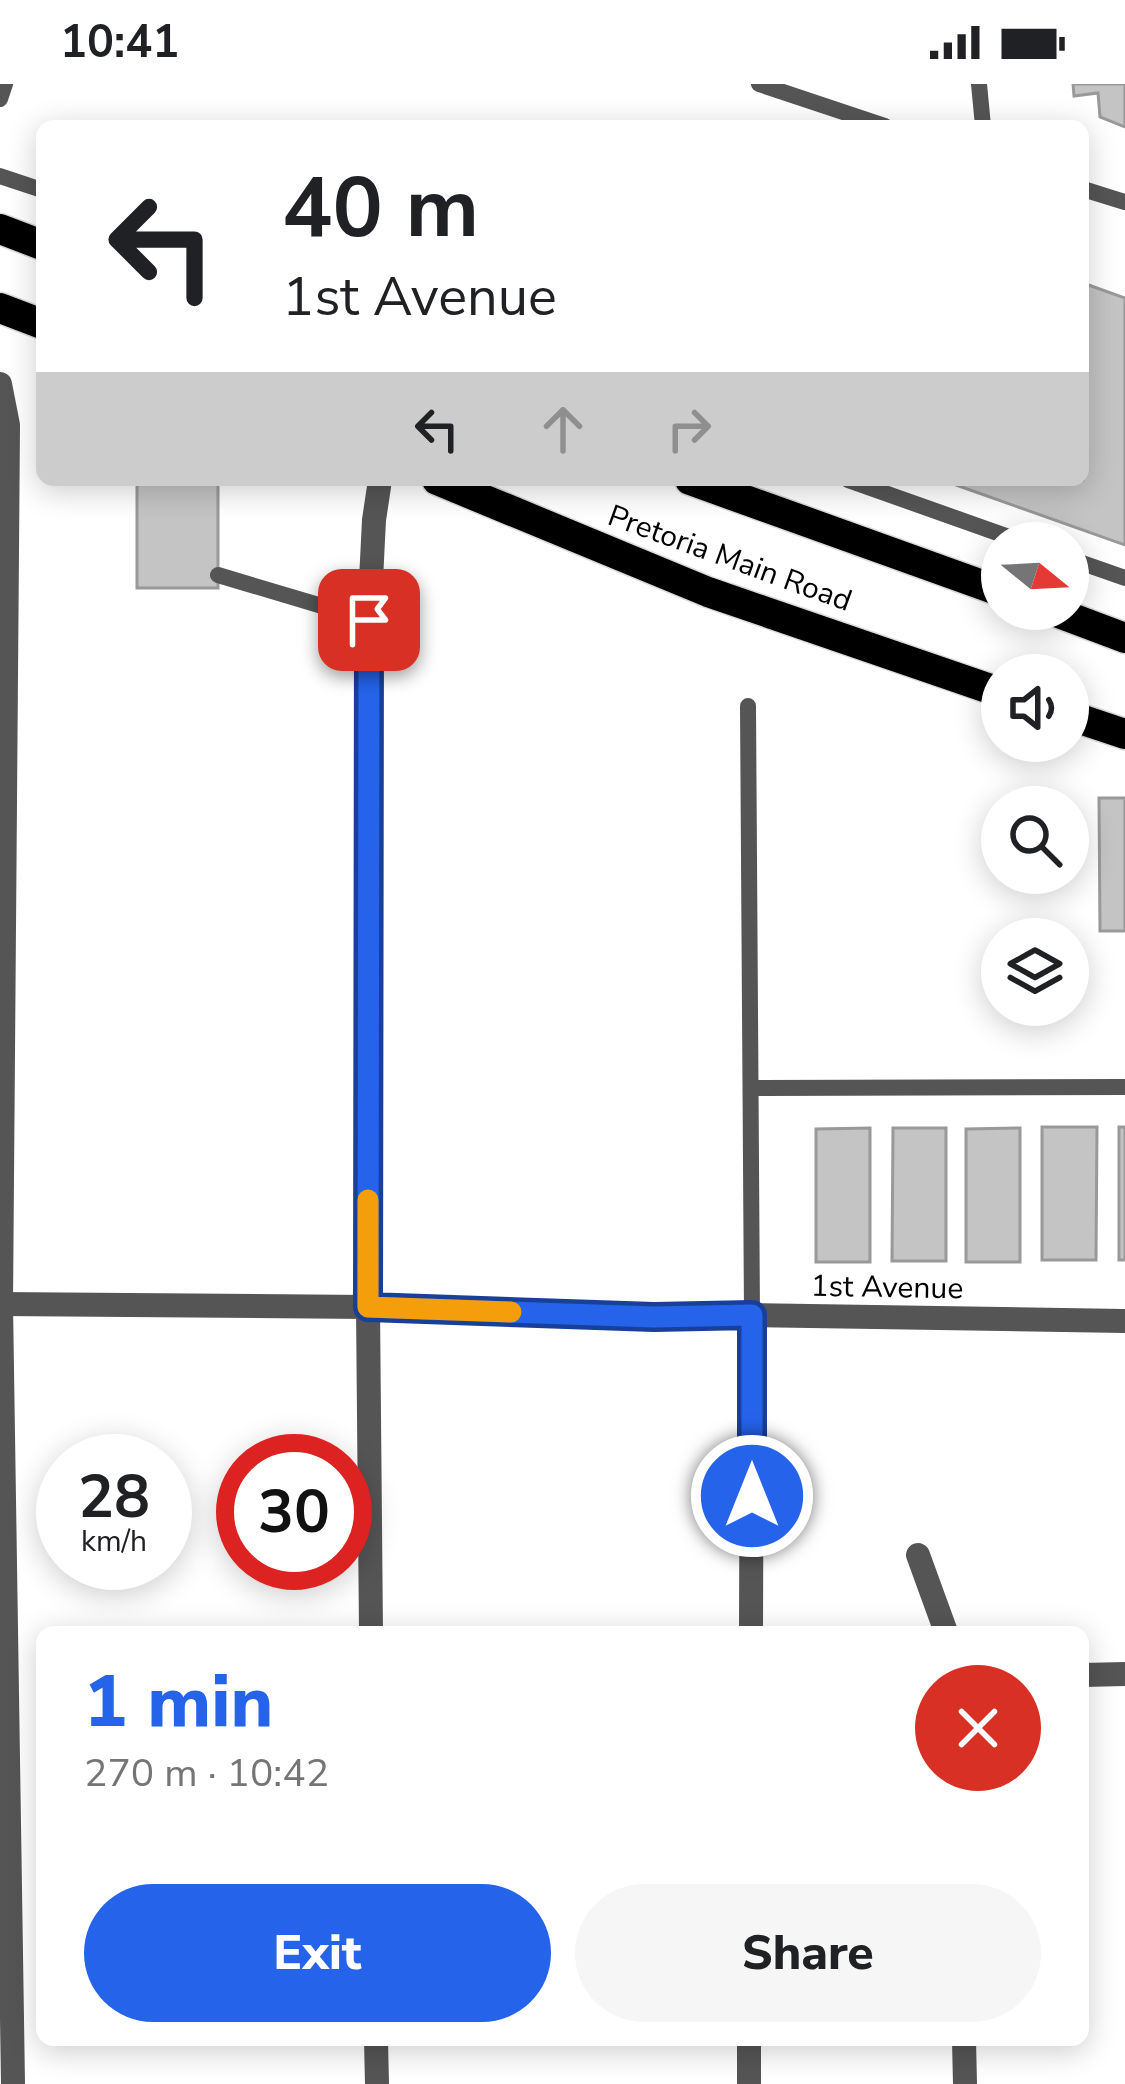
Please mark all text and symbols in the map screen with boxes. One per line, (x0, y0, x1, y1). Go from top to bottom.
text: 10:41 (60, 12, 179, 73)
text: 40 m (282, 151, 479, 266)
icon: left (84, 168, 240, 324)
text: 1st Avenue (282, 260, 557, 334)
icon: left (404, 396, 470, 462)
icon: ahead (530, 396, 596, 462)
icon: right (656, 396, 722, 462)
street label: Pretoria Main Road (602, 495, 857, 622)
north arrow (981, 522, 1089, 630)
map controls (981, 522, 1089, 1026)
pin (318, 569, 420, 671)
icon: arrive (336, 587, 402, 653)
button: sound (981, 654, 1089, 762)
button: search (981, 786, 1089, 894)
button: layers (981, 918, 1089, 1026)
street label: 1st Avenue (810, 1266, 964, 1309)
position arrow (689, 1433, 815, 1559)
speed limit sign: 30 (216, 1434, 372, 1590)
text: 28 (78, 1456, 150, 1538)
text: km/h (81, 1521, 147, 1562)
text: 1 min (84, 1653, 273, 1751)
button: close (915, 1665, 1041, 1791)
text: 270 m · 10:42 (84, 1747, 329, 1800)
button: Exit (84, 1884, 551, 2022)
button: Share (575, 1884, 1041, 2022)

